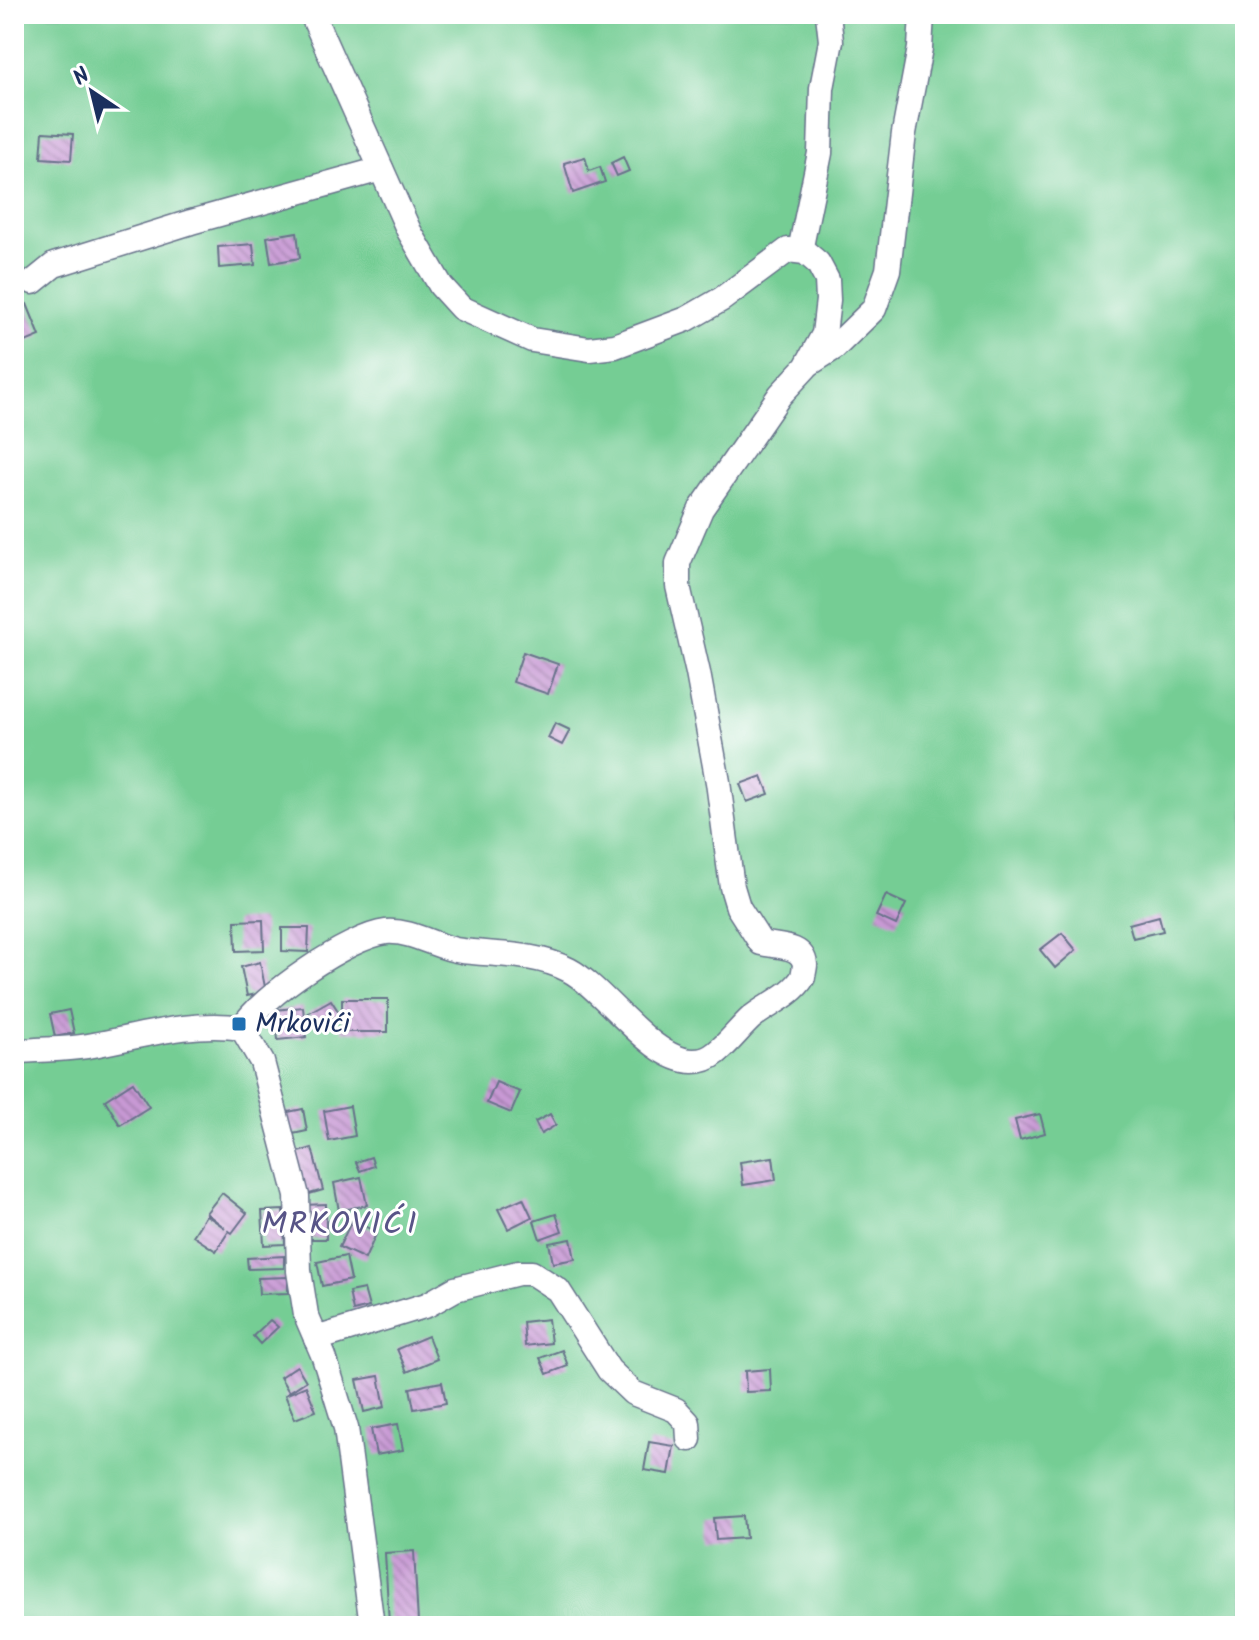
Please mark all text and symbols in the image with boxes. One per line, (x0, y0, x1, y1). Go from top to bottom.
north arrow (52, 52, 132, 132)
text: N (66, 59, 98, 96)
place label: Mrkovići (255, 1002, 351, 1047)
marker: Mrkovići (230, 1015, 248, 1033)
district label: MRKOVIĆI (261, 1200, 419, 1251)

